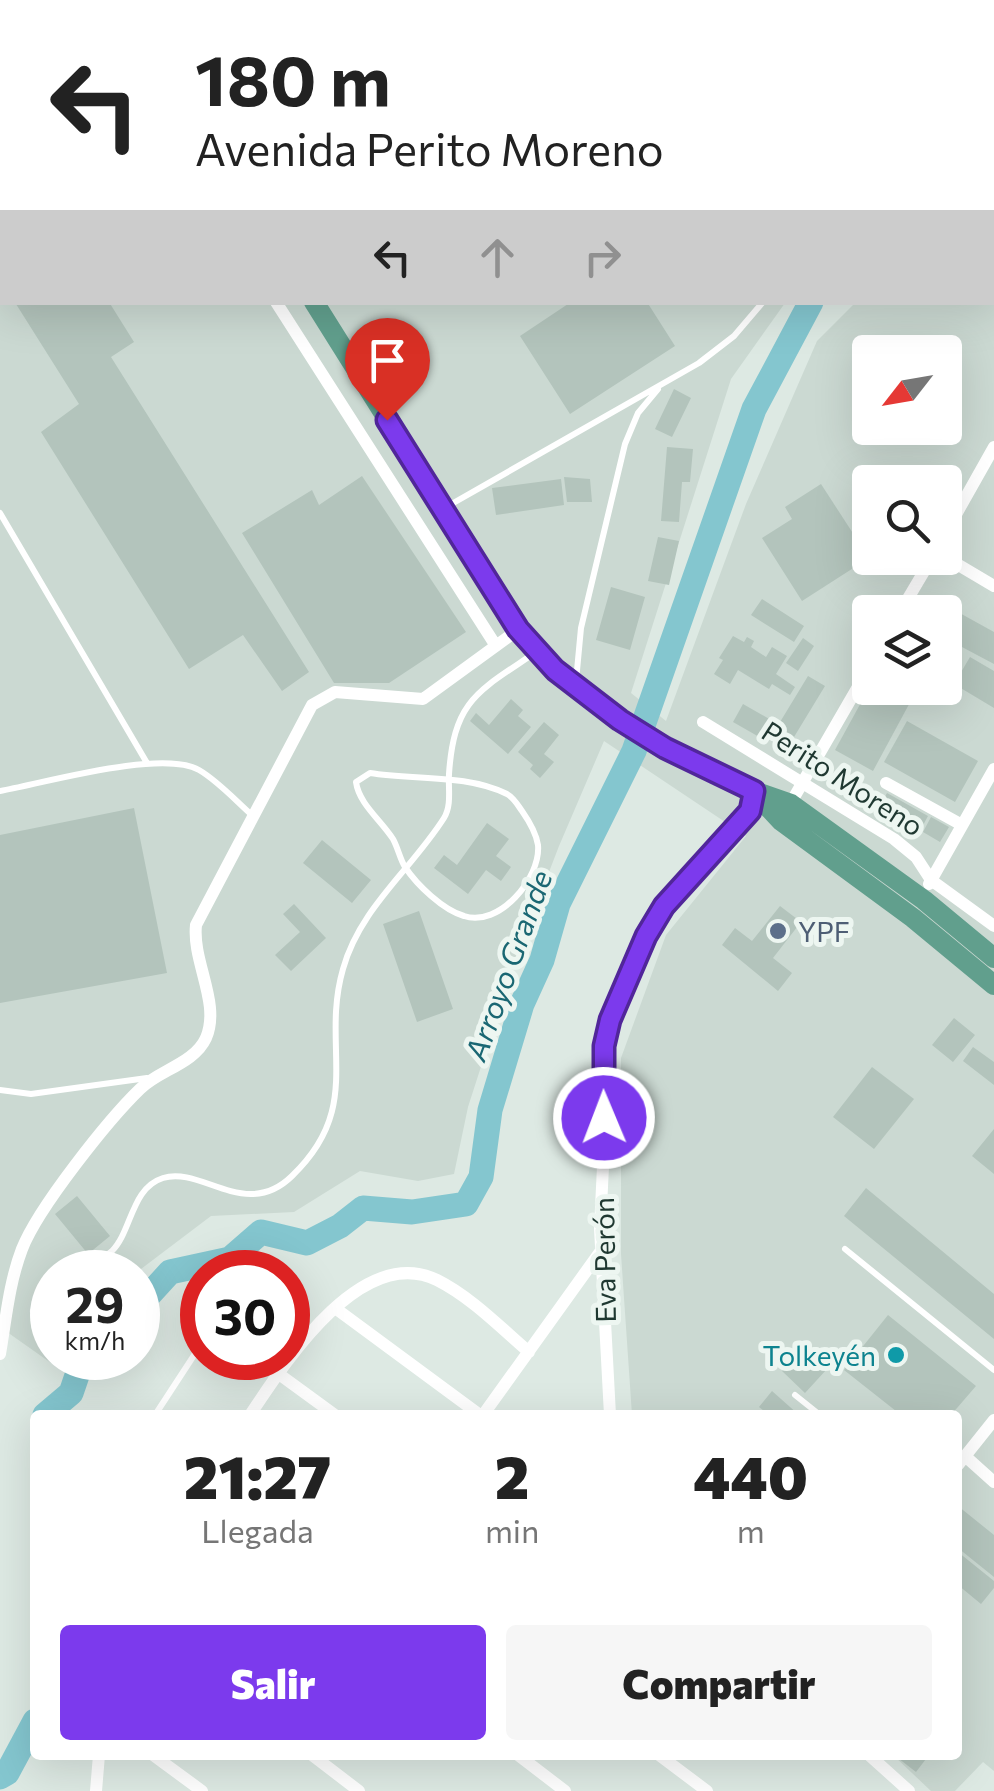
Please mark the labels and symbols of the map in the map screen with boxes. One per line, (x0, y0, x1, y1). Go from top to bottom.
pin (345, 318, 430, 421)
north arrow (852, 335, 962, 445)
street label: Perito Moreno (756, 713, 930, 843)
water label: Arroyo Grande (455, 865, 559, 1066)
place label: YPF (798, 914, 850, 948)
marker: YPF (767, 920, 789, 942)
position arrow (552, 1066, 656, 1170)
street label: Eva Perón (586, 1197, 622, 1323)
speed limit sign: 30 (180, 1250, 310, 1380)
place label: Tolkeyén (763, 1338, 876, 1372)
marker: Tolkeyén (885, 1344, 907, 1366)

